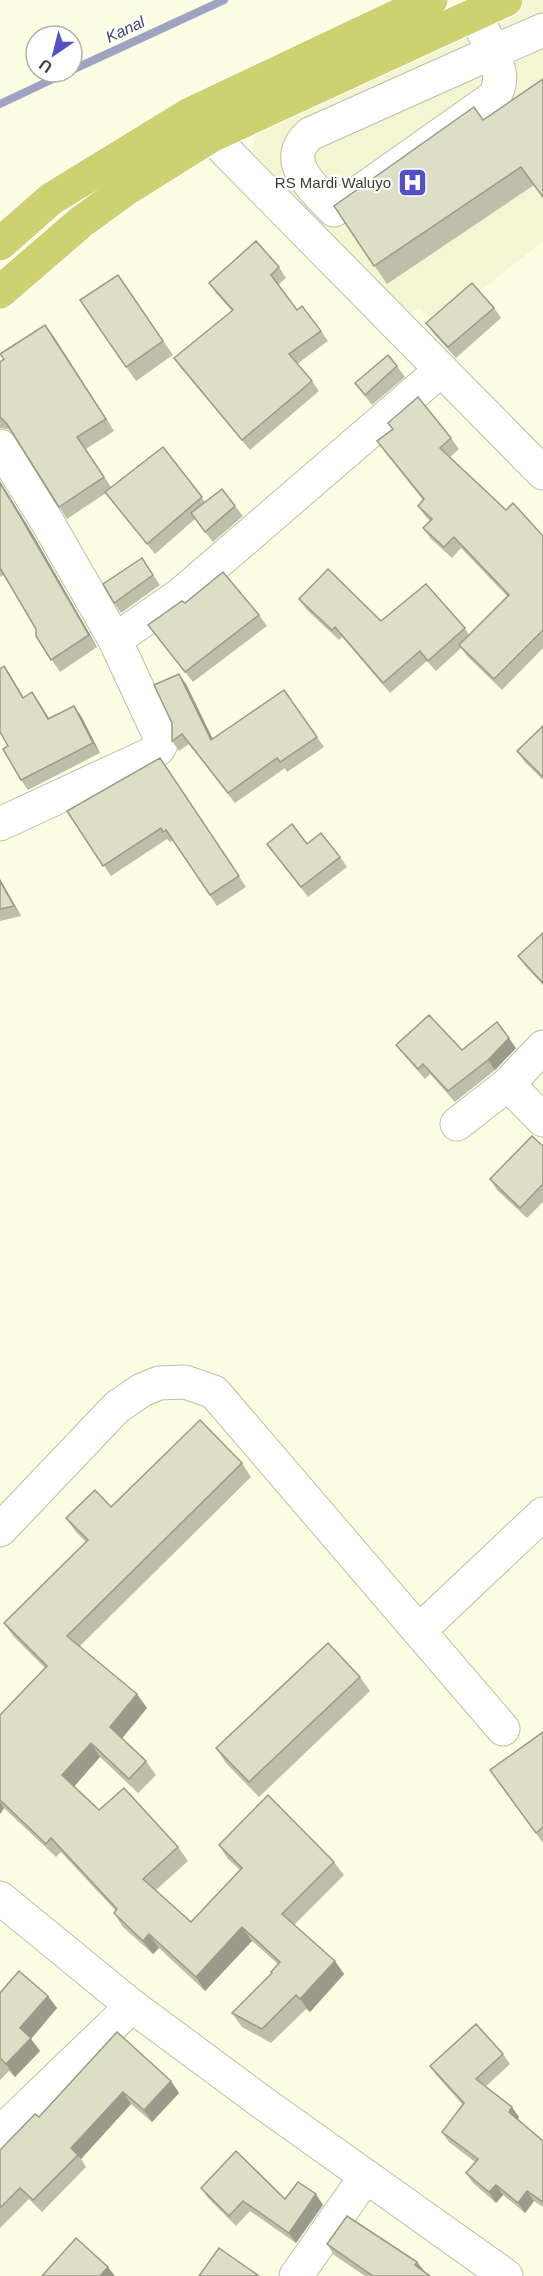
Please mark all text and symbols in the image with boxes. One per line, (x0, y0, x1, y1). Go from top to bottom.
water label: Kanal (103, 13, 148, 46)
north arrow (24, 24, 84, 84)
text: U (36, 56, 55, 76)
hospital icon: RS Mardi Waluyo (396, 167, 428, 199)
place label: RS Mardi Waluyo (275, 174, 391, 191)

